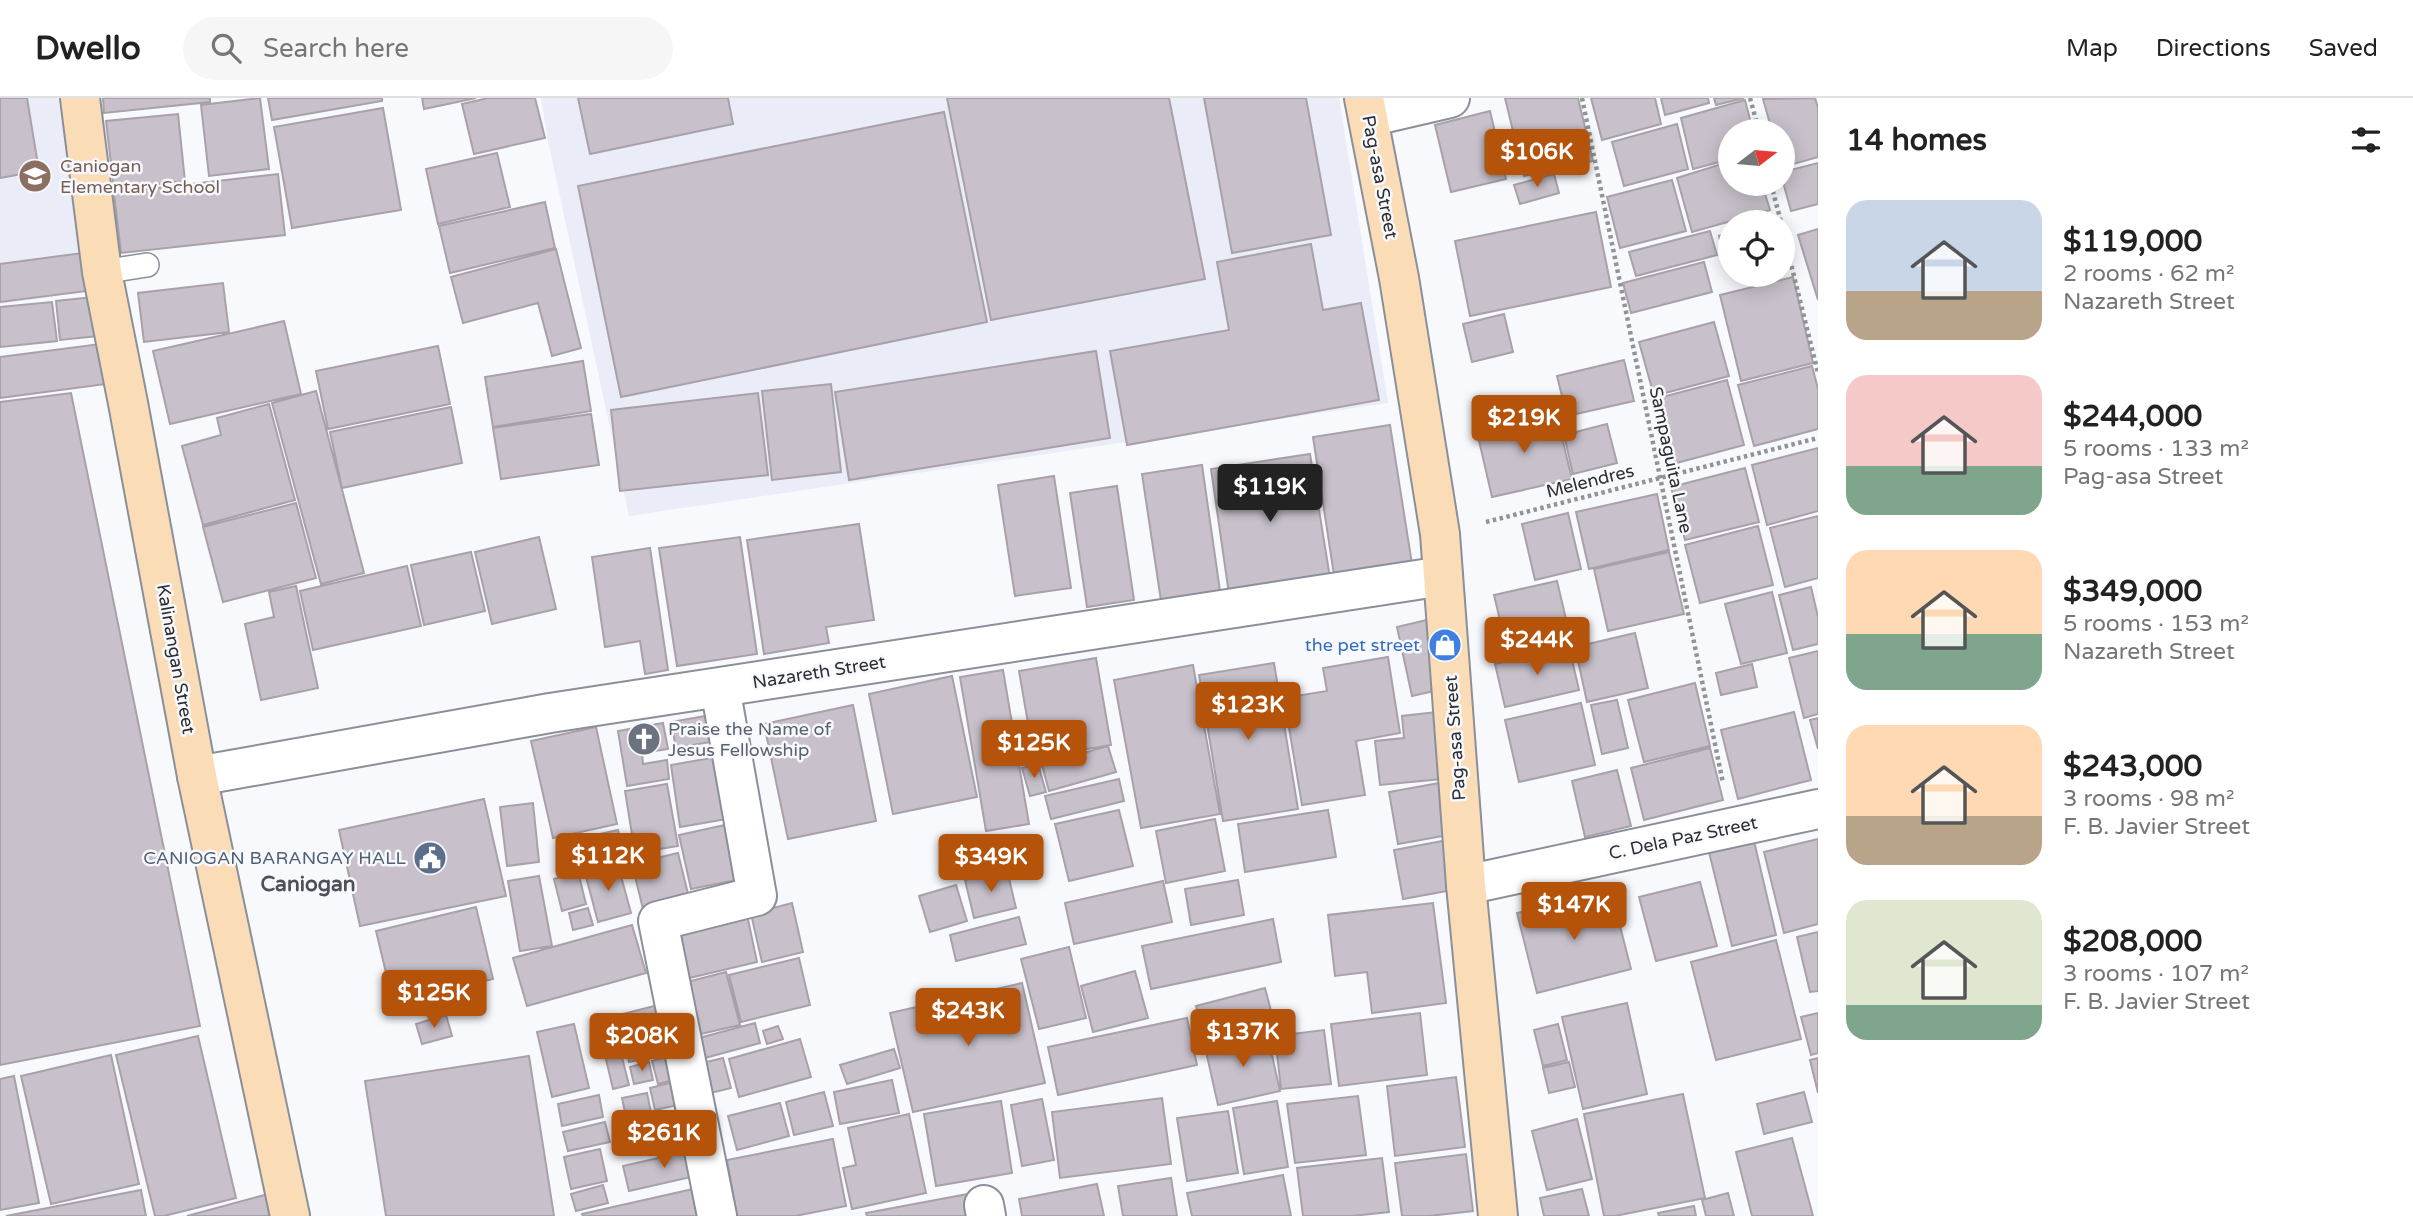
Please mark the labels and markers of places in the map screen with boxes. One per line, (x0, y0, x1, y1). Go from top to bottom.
pin: $106K (1488, 130, 1586, 189)
place label: Caniogan Elementary School (60, 155, 220, 198)
school or university icon: Caniogan Elementary School (16, 157, 54, 195)
pin: $219K (1475, 396, 1573, 455)
pin: $119K (1221, 464, 1319, 524)
pin: $244K (1488, 618, 1586, 677)
shop icon: the pet street (1426, 626, 1464, 664)
place label: the pet street (1305, 634, 1420, 656)
pin: $123K (1199, 682, 1297, 742)
place label: Praise the Name of Jesus Fellowship (668, 718, 831, 761)
church icon: Praise the Name of Jesus Fellowship (625, 720, 663, 758)
pin: $125K (985, 720, 1083, 780)
pin: $112K (559, 834, 657, 893)
pin: $349K (942, 834, 1040, 894)
public building icon: CANIOGAN BARANGAY HALL (411, 839, 449, 877)
place label: CANIOGAN BARANGAY HALL (143, 847, 407, 869)
pin: $147K (1525, 882, 1623, 942)
pin: $125K (385, 970, 483, 1030)
pin: $243K (919, 988, 1017, 1048)
pin: $137K (1194, 1010, 1292, 1069)
pin: $208K (593, 1014, 691, 1073)
pin: $261K (615, 1110, 713, 1170)

